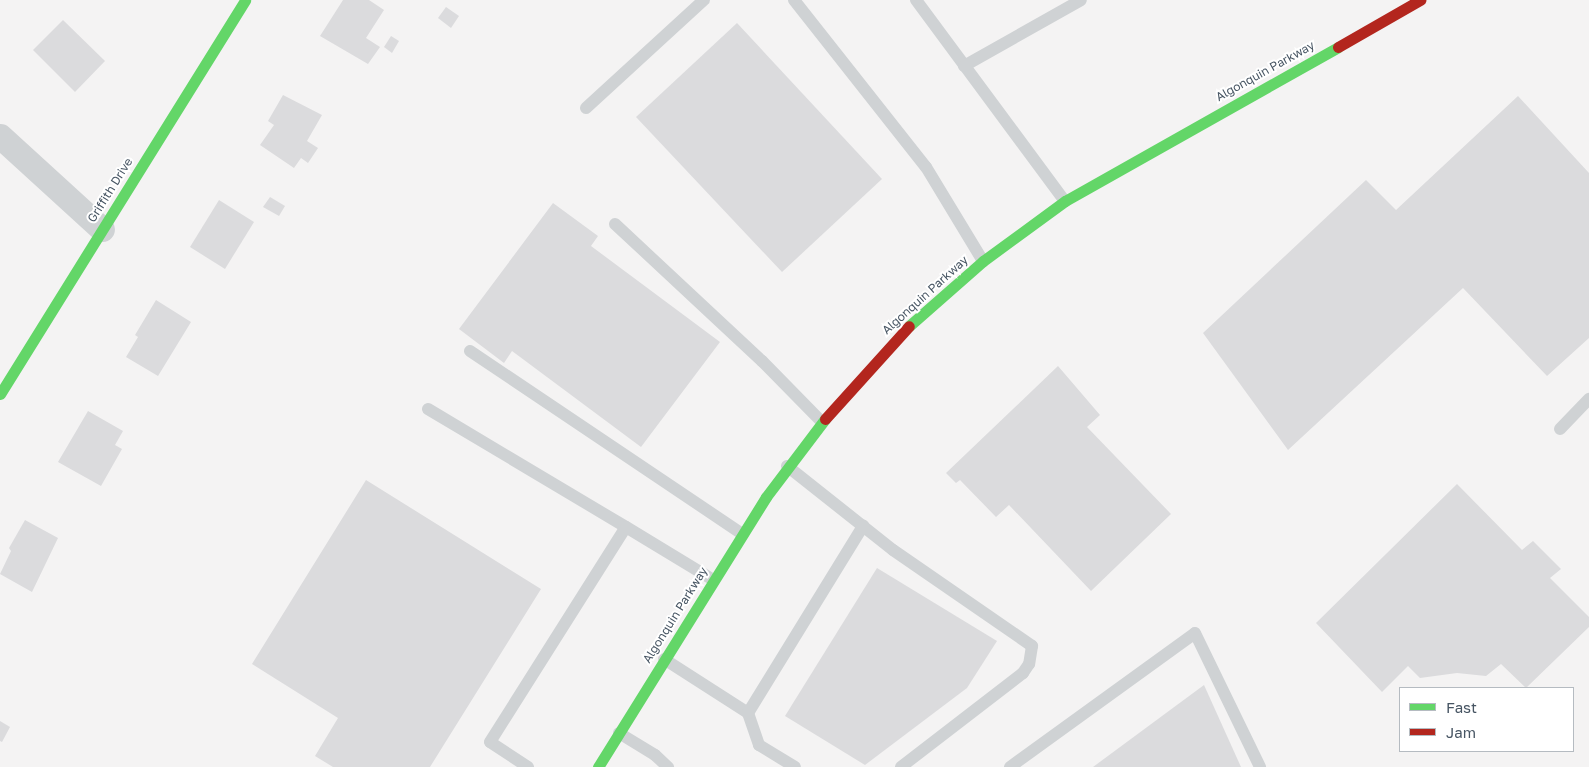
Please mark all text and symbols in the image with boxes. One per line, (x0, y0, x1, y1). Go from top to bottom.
street label: Algonquin Parkway (1213, 38, 1317, 104)
street label: Griffith Drive (84, 155, 136, 225)
street label: Algonquin Parkway (879, 253, 971, 337)
street label: Algonquin Parkway (640, 564, 710, 666)
legend (1399, 687, 1574, 752)
text: Fast (1446, 698, 1477, 716)
text: Jam (1446, 723, 1476, 741)

